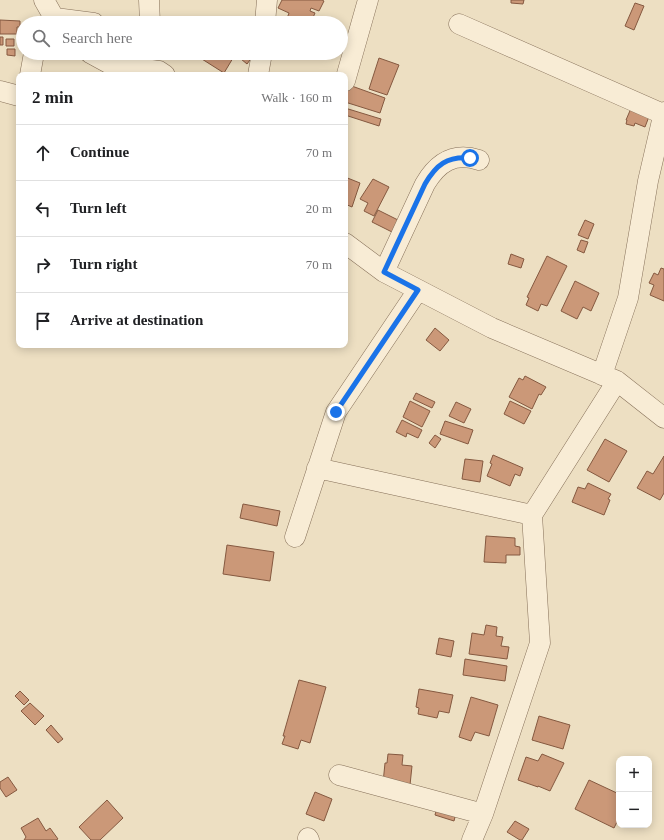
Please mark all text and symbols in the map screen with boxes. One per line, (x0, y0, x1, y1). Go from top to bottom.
search box (16, 16, 348, 60)
icon: search (30, 27, 52, 49)
text: Search here (62, 30, 132, 46)
text: 2 min (32, 88, 73, 107)
text: Walk · 160 m (261, 90, 332, 105)
icon: ahead (32, 142, 54, 164)
text: Continue (70, 144, 129, 160)
text: 70 m (306, 145, 332, 160)
route start (461, 149, 479, 167)
icon: left (32, 198, 54, 220)
text: Turn left (70, 200, 127, 216)
text: 20 m (306, 201, 332, 216)
icon: right (32, 254, 54, 276)
text: Turn right (70, 256, 137, 272)
text: 70 m (306, 257, 332, 272)
icon: arrive (32, 310, 54, 332)
text: Arrive at destination (70, 312, 203, 328)
route end (327, 403, 345, 421)
map controls (616, 756, 652, 828)
button: + (616, 756, 652, 792)
button: − (616, 792, 652, 828)

